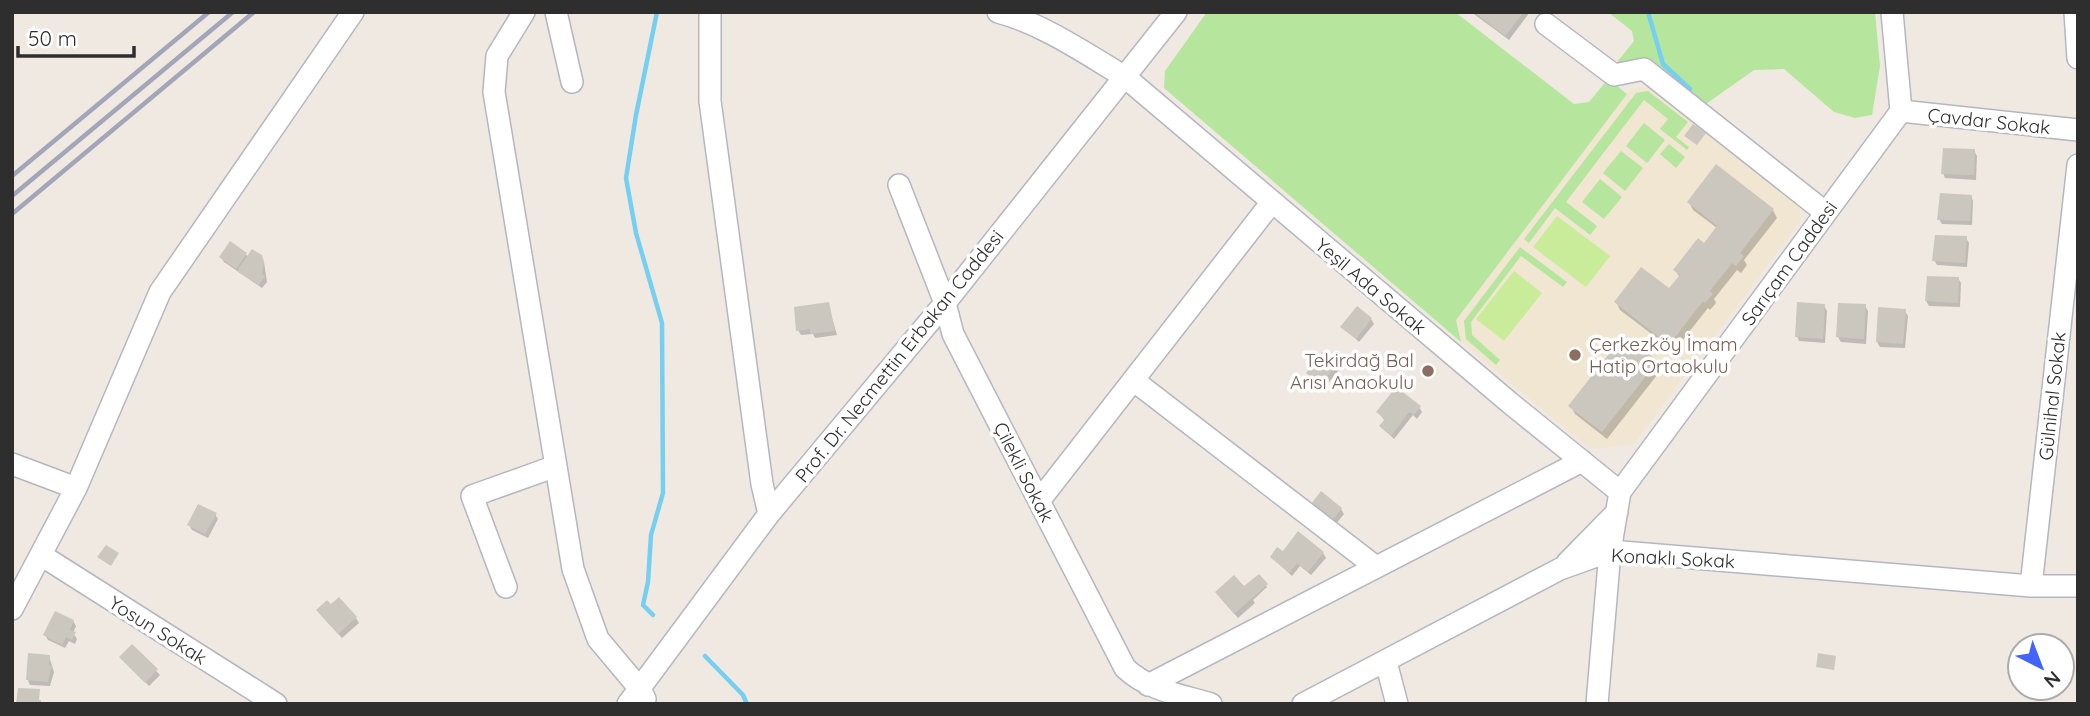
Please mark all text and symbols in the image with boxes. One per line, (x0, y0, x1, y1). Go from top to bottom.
scale bar (18, 14, 133, 58)
text: 50 m (28, 25, 77, 51)
street label: Çavdar Sokak (1927, 103, 2051, 139)
street label: Sarıçam Caddesi (1736, 196, 1842, 330)
street label: Prof. Dr. Necmettin Erbakan Caddesi (790, 225, 1008, 487)
street label: Yeşil Ada Sokak (1311, 233, 1431, 339)
street label: Gülnihal Sokak (2033, 330, 2071, 462)
place label: Çerkezköy İmam Hatip Ortaokulu (1589, 332, 1738, 378)
marker: Çerkezköy İmam Hatip Ortaokulu (1567, 347, 1583, 363)
place label: Tekirdağ Bal Arısı Anaokulu (1290, 348, 1414, 394)
marker: Tekirdağ Bal Arısı Anaokulu (1420, 363, 1436, 379)
street label: Çilekli Sokak (989, 418, 1059, 526)
street label: Konaklı Sokak (1610, 543, 1736, 573)
street label: Yosun Sokak (105, 590, 211, 670)
north arrow (2006, 632, 2076, 702)
text: N (2039, 666, 2066, 693)

